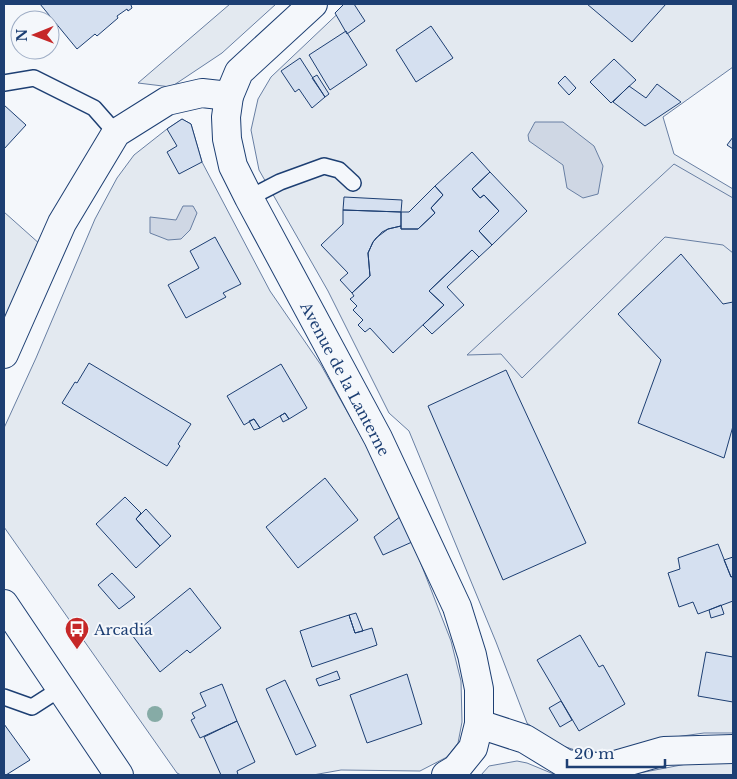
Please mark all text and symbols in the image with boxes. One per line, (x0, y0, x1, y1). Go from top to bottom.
north arrow (10, 10, 60, 60)
text: N (13, 28, 31, 42)
street label: Avenue de la Lanterne (296, 298, 394, 459)
bus stop icon: Arcadia (64, 616, 90, 650)
place label: Arcadia (93, 620, 153, 639)
scale bar (567, 736, 664, 768)
text: 20 m (574, 744, 614, 763)

